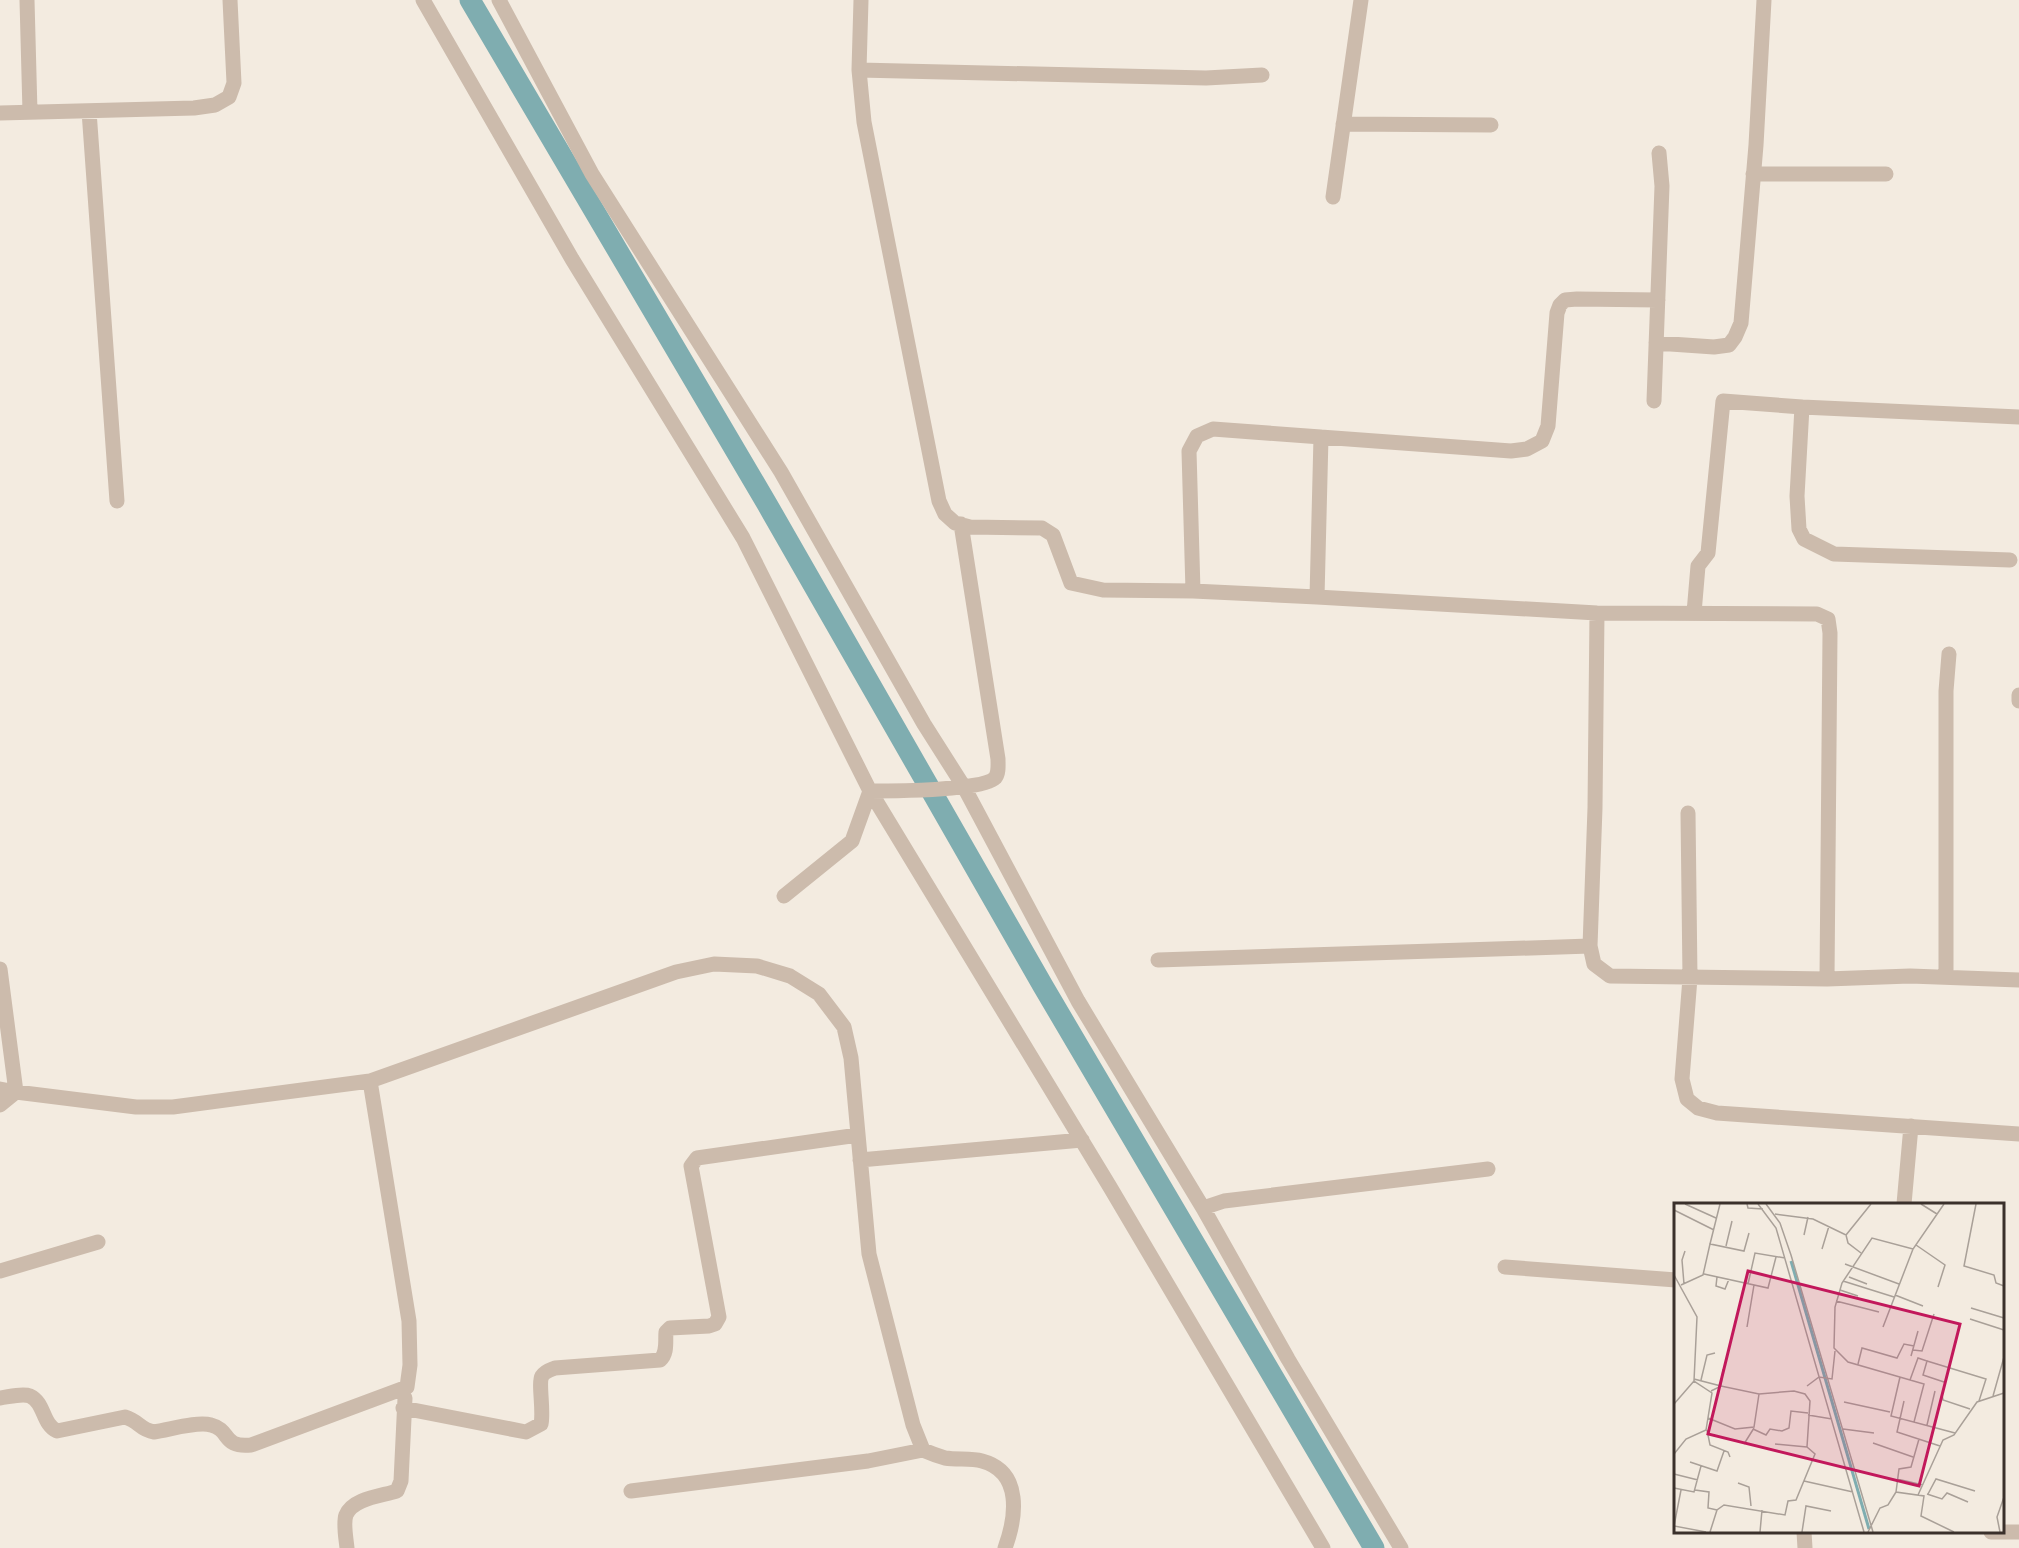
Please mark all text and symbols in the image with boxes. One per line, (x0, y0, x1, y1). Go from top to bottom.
inset map (1674, 1203, 2004, 1533)

